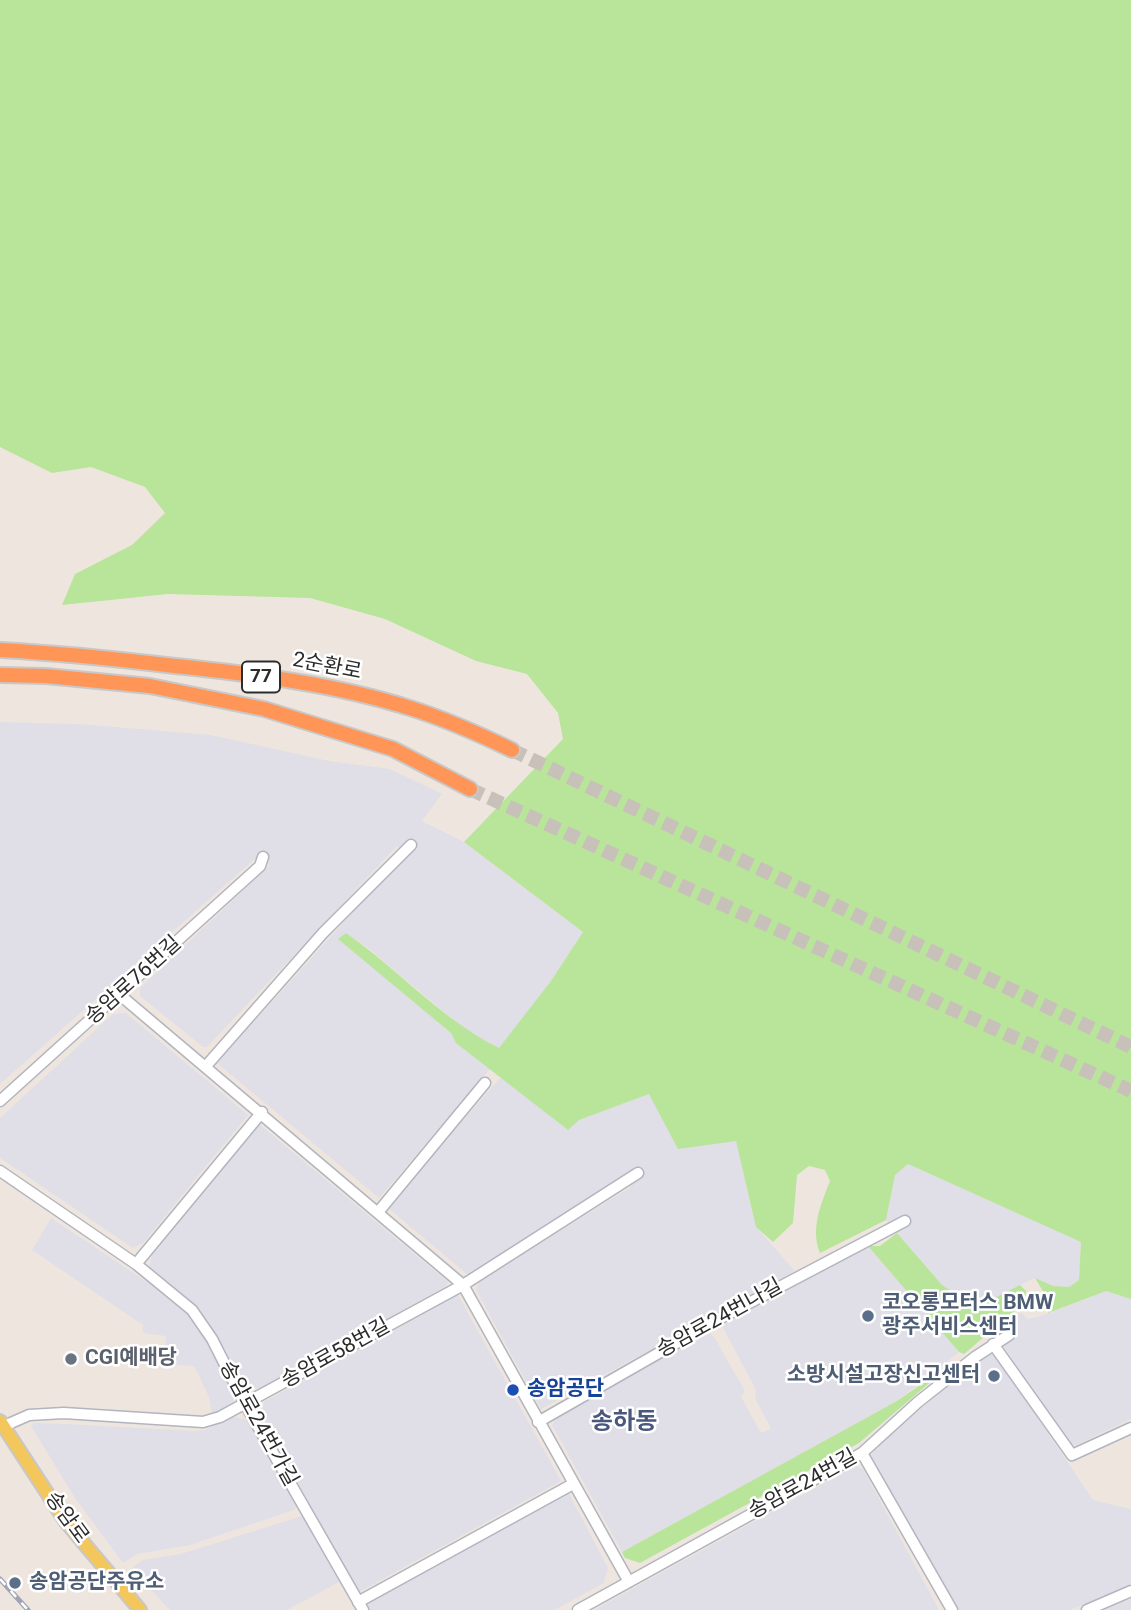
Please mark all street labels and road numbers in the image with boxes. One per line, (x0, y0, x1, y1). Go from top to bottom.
street label: 2순환로 (290, 648, 364, 686)
road number: 77 (242, 662, 280, 692)
street label: 송암로76번길 (81, 931, 187, 1031)
street label: 송암로24번나길 (653, 1274, 787, 1364)
street label: 송암로58번길 (277, 1314, 395, 1394)
street label: 송암로24번가길 (213, 1357, 303, 1491)
street label: 송암로24번길 (744, 1445, 862, 1525)
street label: 송암로 (39, 1487, 93, 1549)

